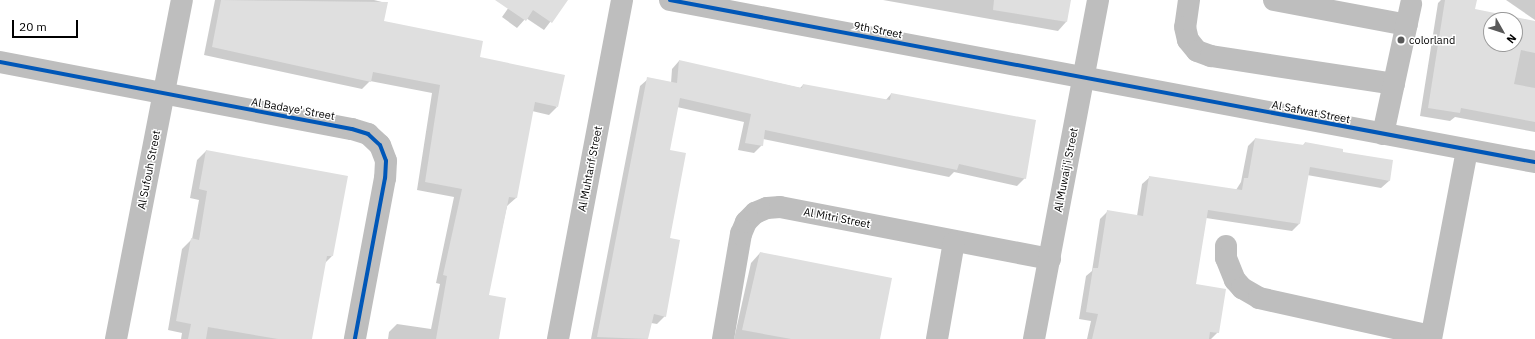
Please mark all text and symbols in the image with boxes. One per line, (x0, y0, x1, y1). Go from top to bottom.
scale bar (14, 12, 80, 38)
north arrow (1483, 12, 1523, 52)
text: 20 m (19, 19, 47, 34)
street label: 9th Street (852, 19, 904, 41)
text: N (1504, 31, 1519, 46)
place label: colorland (1409, 33, 1455, 47)
marker: colorland (1396, 35, 1406, 45)
street label: Al Badaye' Street (250, 95, 336, 123)
street label: Al Safwat Street (1271, 98, 1351, 126)
street label: Al Muhtarif Street (575, 125, 605, 213)
street label: Al Muwaij'i Street (1051, 127, 1081, 213)
street label: Al Sufouh Street (135, 129, 163, 211)
street label: Al Mitri Street (802, 205, 872, 231)

